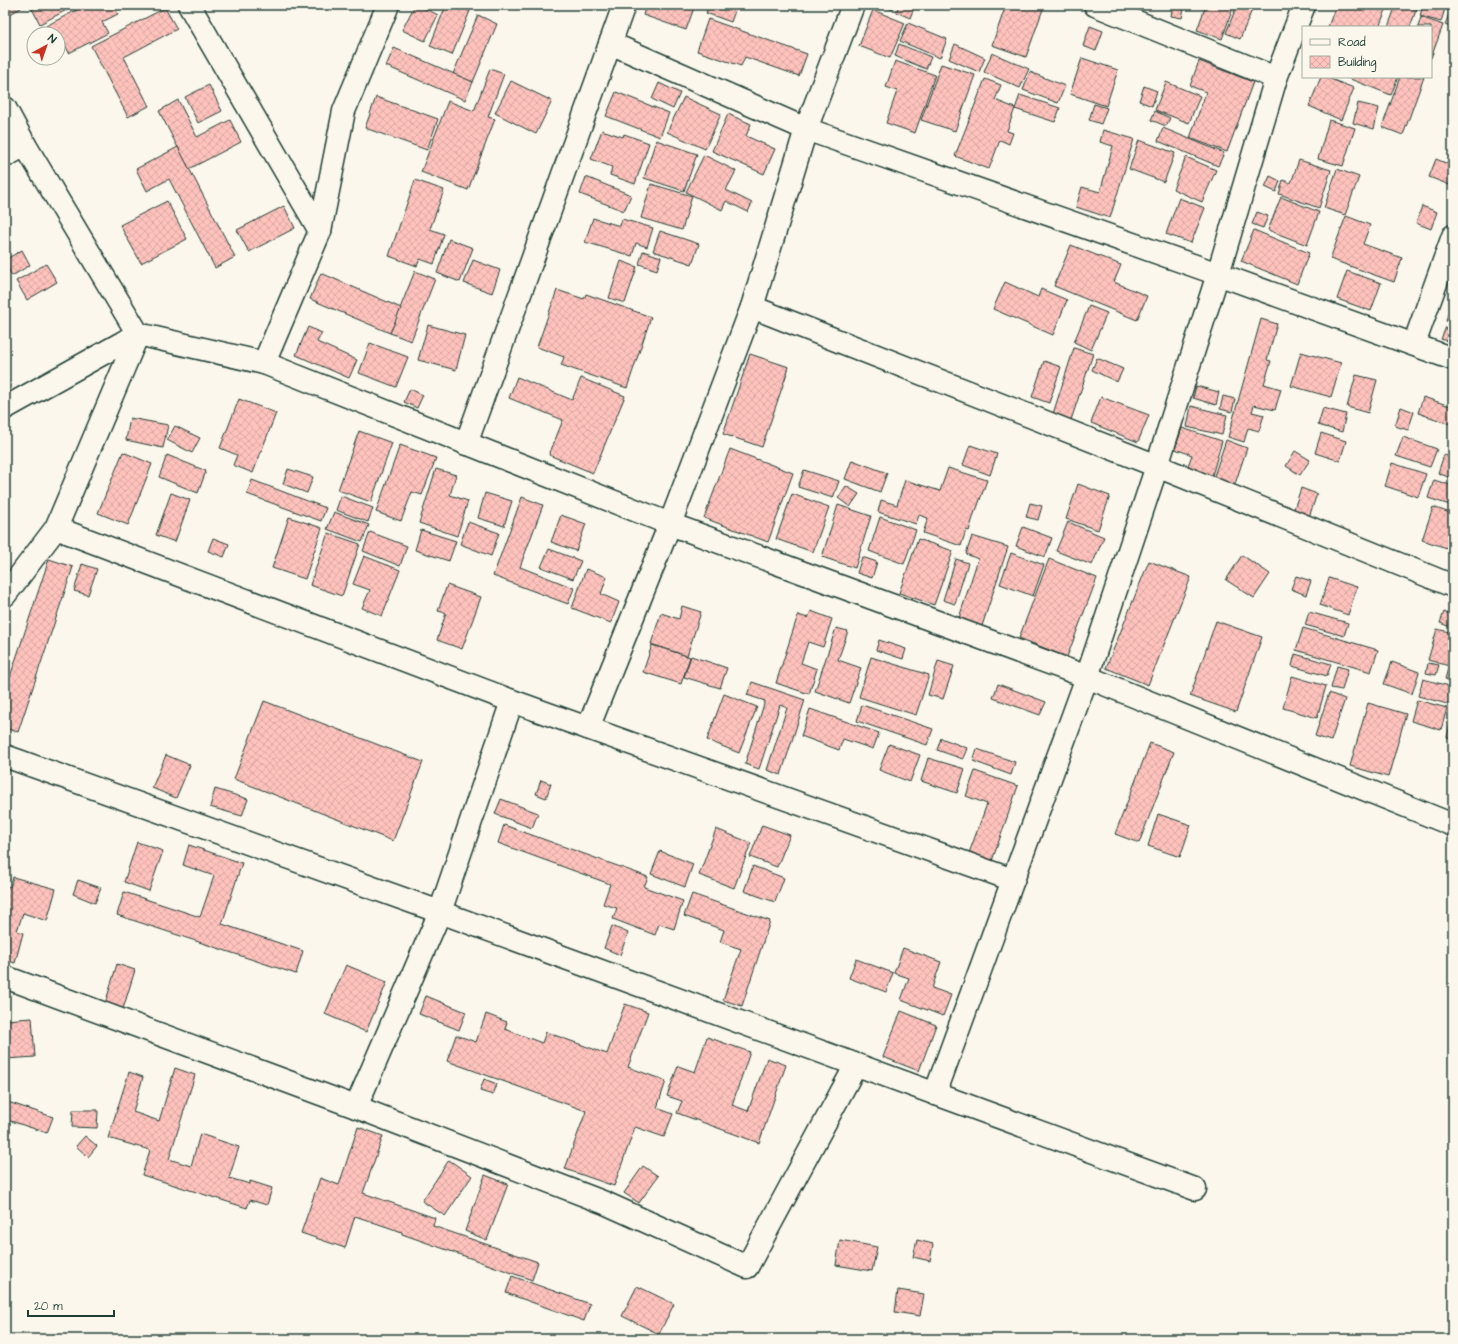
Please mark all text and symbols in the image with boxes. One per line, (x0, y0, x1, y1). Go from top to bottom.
north arrow (26, 26, 66, 66)
legend (1302, 26, 1432, 78)
text: N (45, 31, 60, 47)
text: Road (1338, 34, 1366, 51)
text: Building (1338, 54, 1376, 72)
scale bar (28, 1292, 114, 1318)
text: 20 m (34, 1298, 63, 1315)

